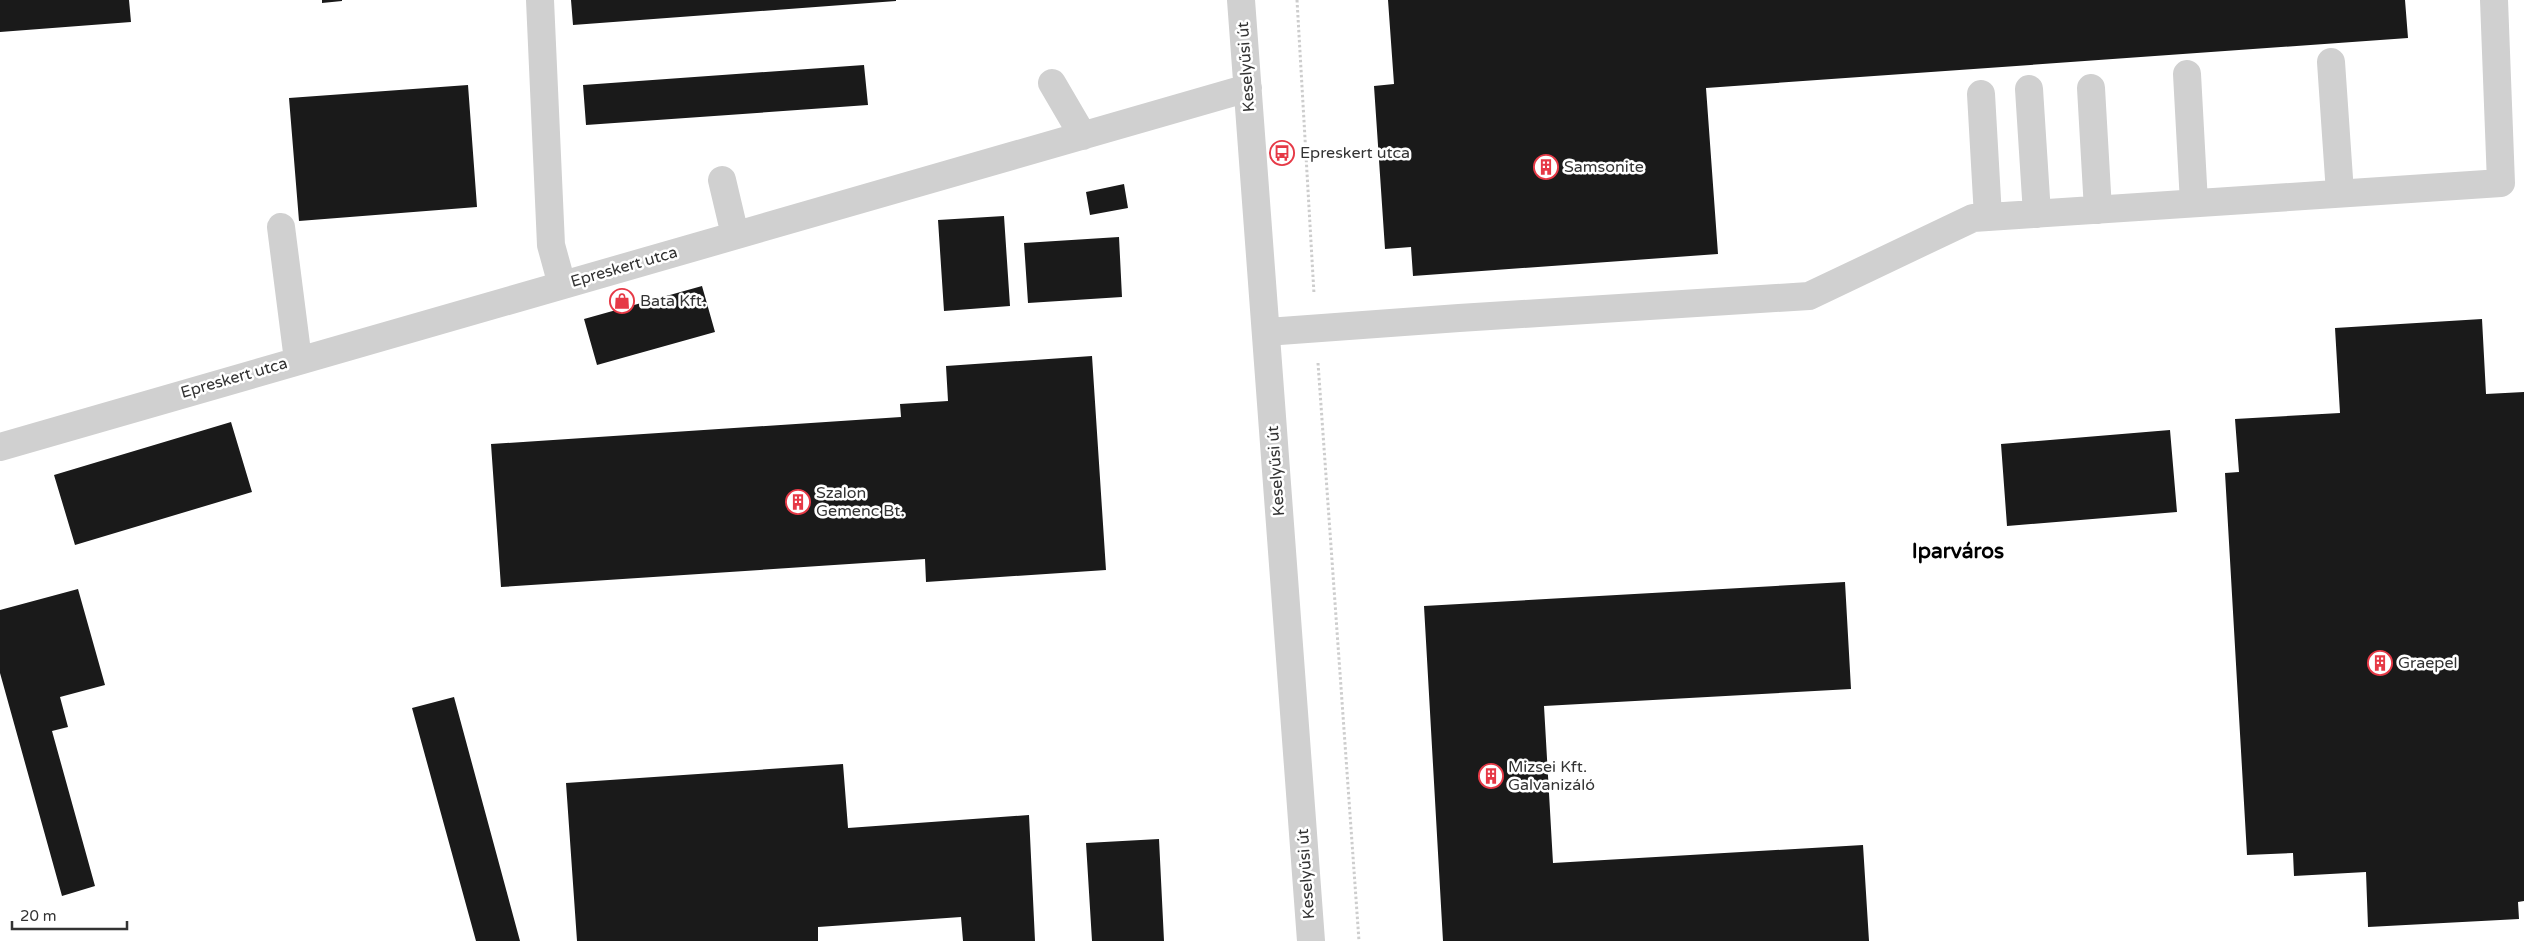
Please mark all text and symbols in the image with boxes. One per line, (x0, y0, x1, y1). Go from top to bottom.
street label: Keselyűsi út (1233, 21, 1259, 113)
bus stop icon: Epreskert utca (1269, 140, 1295, 166)
place label: Epreskert utca (1300, 143, 1410, 163)
building icon: Samsonite (1533, 154, 1559, 180)
place label: Samsonite (1564, 157, 1644, 177)
street label: Epreskert utca (568, 242, 680, 292)
shop icon: Bata Kft. (609, 288, 635, 314)
place label: Bata Kft. (640, 291, 706, 311)
street label: Epreskert utca (178, 353, 290, 403)
street label: Keselyűsi út (1263, 425, 1289, 517)
place label: Szalon Gemenc Bt. (816, 483, 904, 521)
building icon: Szalon Gemenc Bt. (785, 489, 811, 515)
district label: Iparváros (1912, 539, 2004, 564)
building icon: Graepel (2367, 650, 2393, 676)
place label: Graepel (2398, 653, 2457, 673)
place label: Mizsei Kft. Galvanizáló (1508, 757, 1595, 795)
building icon: Mizsei Kft. Galvanizáló (1478, 763, 1504, 789)
street label: Keselyűsi út (1293, 828, 1319, 920)
scale bar (12, 898, 128, 930)
text: 20 m (20, 907, 57, 925)

